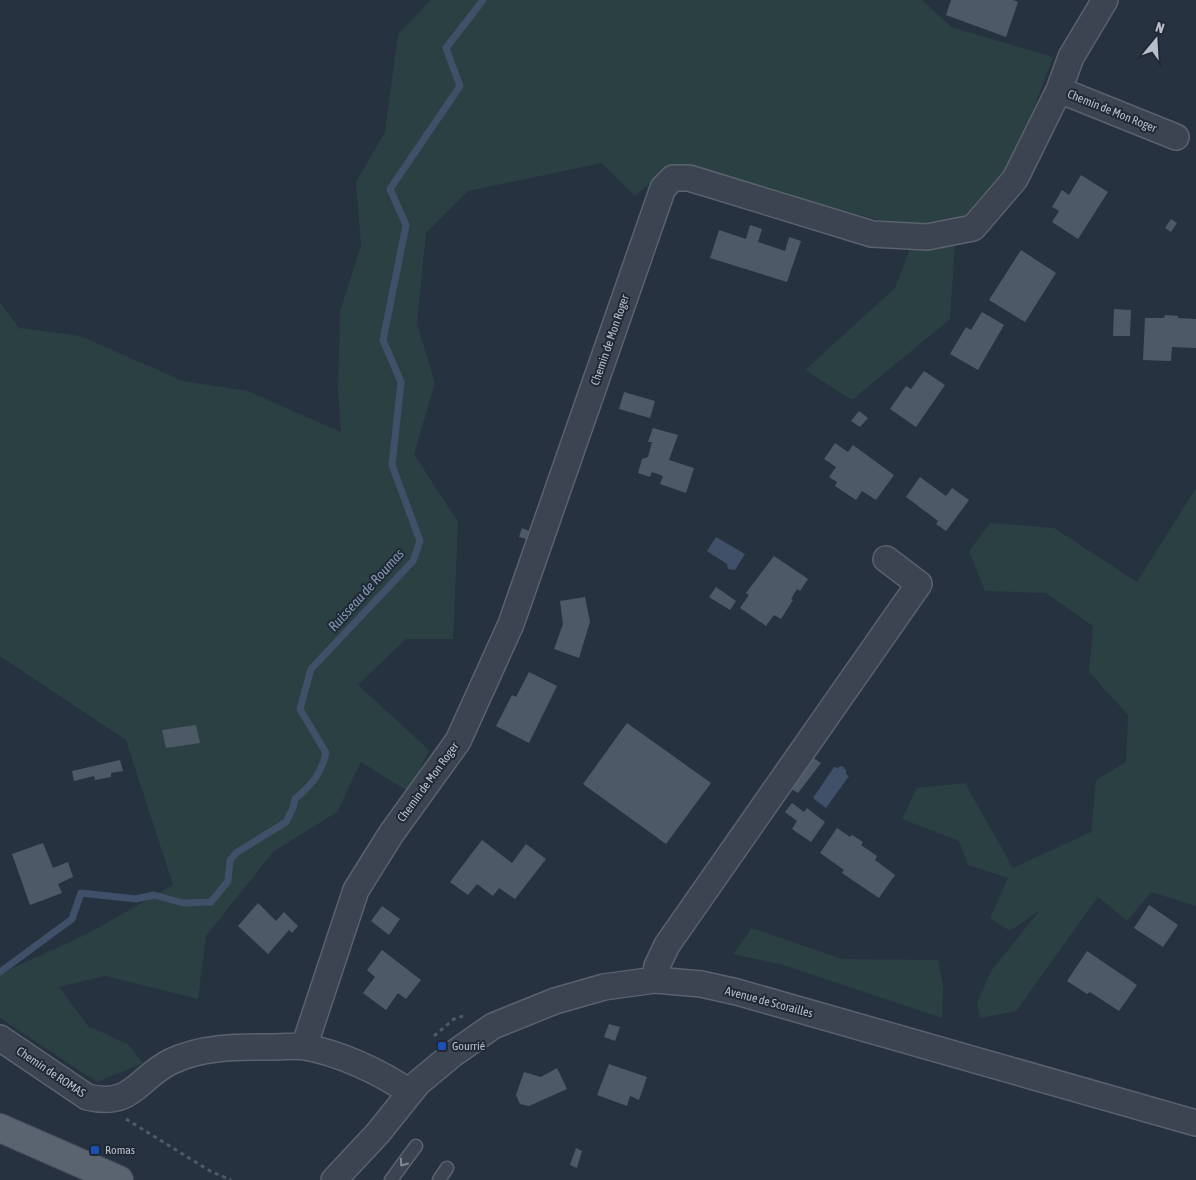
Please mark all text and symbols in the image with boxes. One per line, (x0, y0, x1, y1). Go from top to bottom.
north arrow (1131, 15, 1181, 65)
text: N (1154, 19, 1166, 37)
street label: Chemin de Mon Roger (1065, 87, 1159, 135)
street label: Chemin de Mon Roger (588, 292, 632, 387)
water label: Ruisseau de Roumas (325, 546, 407, 634)
street label: Chemin de Mon Roger (394, 739, 462, 825)
street label: Avenue de Scorailles (724, 984, 814, 1020)
place label: Gourrié (452, 1039, 485, 1053)
marker: Gourrié (436, 1040, 448, 1052)
street label: Chemin de ROMAS (14, 1044, 88, 1100)
place label: Romas (105, 1143, 135, 1157)
marker: Romas (89, 1144, 101, 1156)
one-way arrow (400, 1157, 409, 1167)

